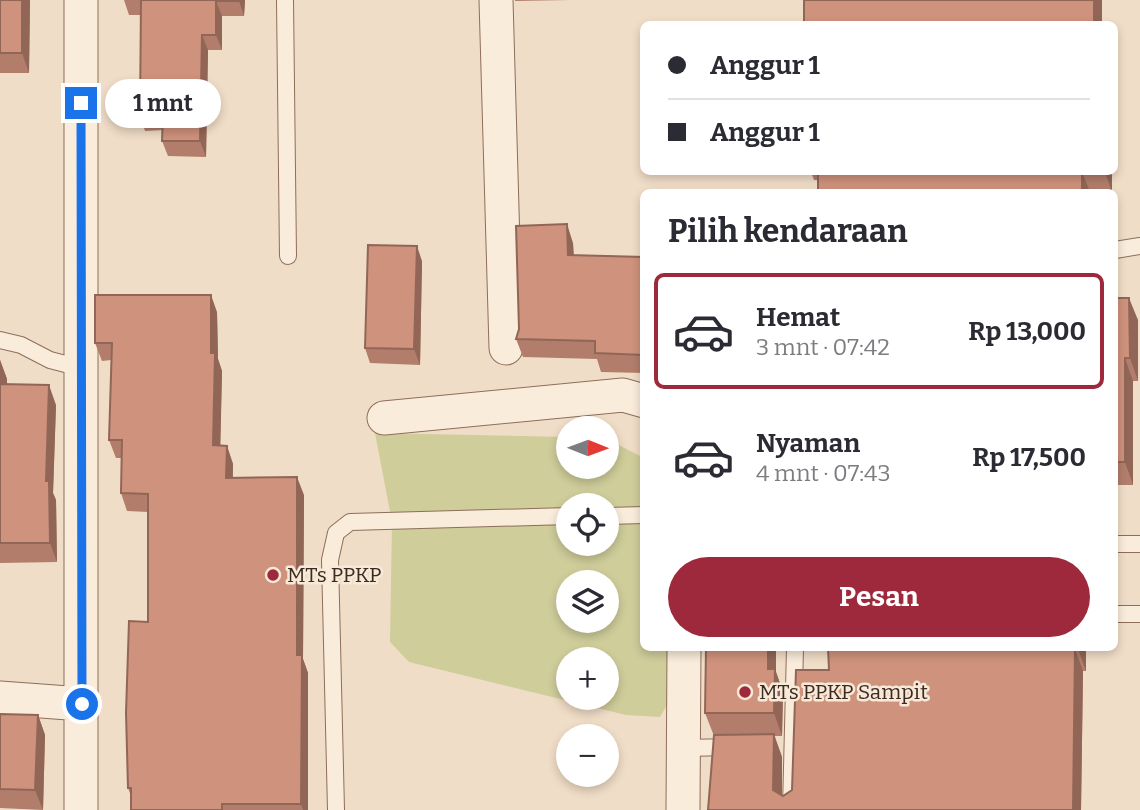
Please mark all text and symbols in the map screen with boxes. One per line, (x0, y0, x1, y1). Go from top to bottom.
text: Anggur 1 (710, 50, 820, 81)
callout: 1 mnt (106, 78, 221, 128)
route end (65, 87, 97, 119)
text: 1 mnt (133, 89, 193, 117)
text: Anggur 1 (710, 117, 820, 148)
text: Pilih kendaraan (668, 212, 908, 250)
icon: car (672, 300, 735, 363)
text: Hemat (756, 302, 840, 333)
text: Rp 13,000 (968, 316, 1086, 347)
text: 3 mnt · 07:42 (756, 333, 890, 361)
north arrow (556, 416, 620, 480)
map controls (556, 416, 619, 787)
icon: car (672, 426, 735, 489)
text: Nyaman (756, 428, 860, 459)
text: Rp 17,500 (972, 442, 1086, 473)
text: 4 mnt · 07:43 (756, 459, 891, 487)
button: locate (556, 493, 619, 556)
button: Pesan (668, 557, 1090, 637)
place label: MTs PPKP (287, 562, 382, 588)
marker: MTs PPKP (265, 567, 281, 583)
button: layers (556, 570, 619, 633)
button: + (556, 647, 619, 710)
place label: MTs PPKP Sampit (759, 679, 928, 705)
marker: MTs PPKP Sampit (737, 684, 753, 700)
route start (66, 688, 98, 720)
button: − (556, 724, 619, 787)

